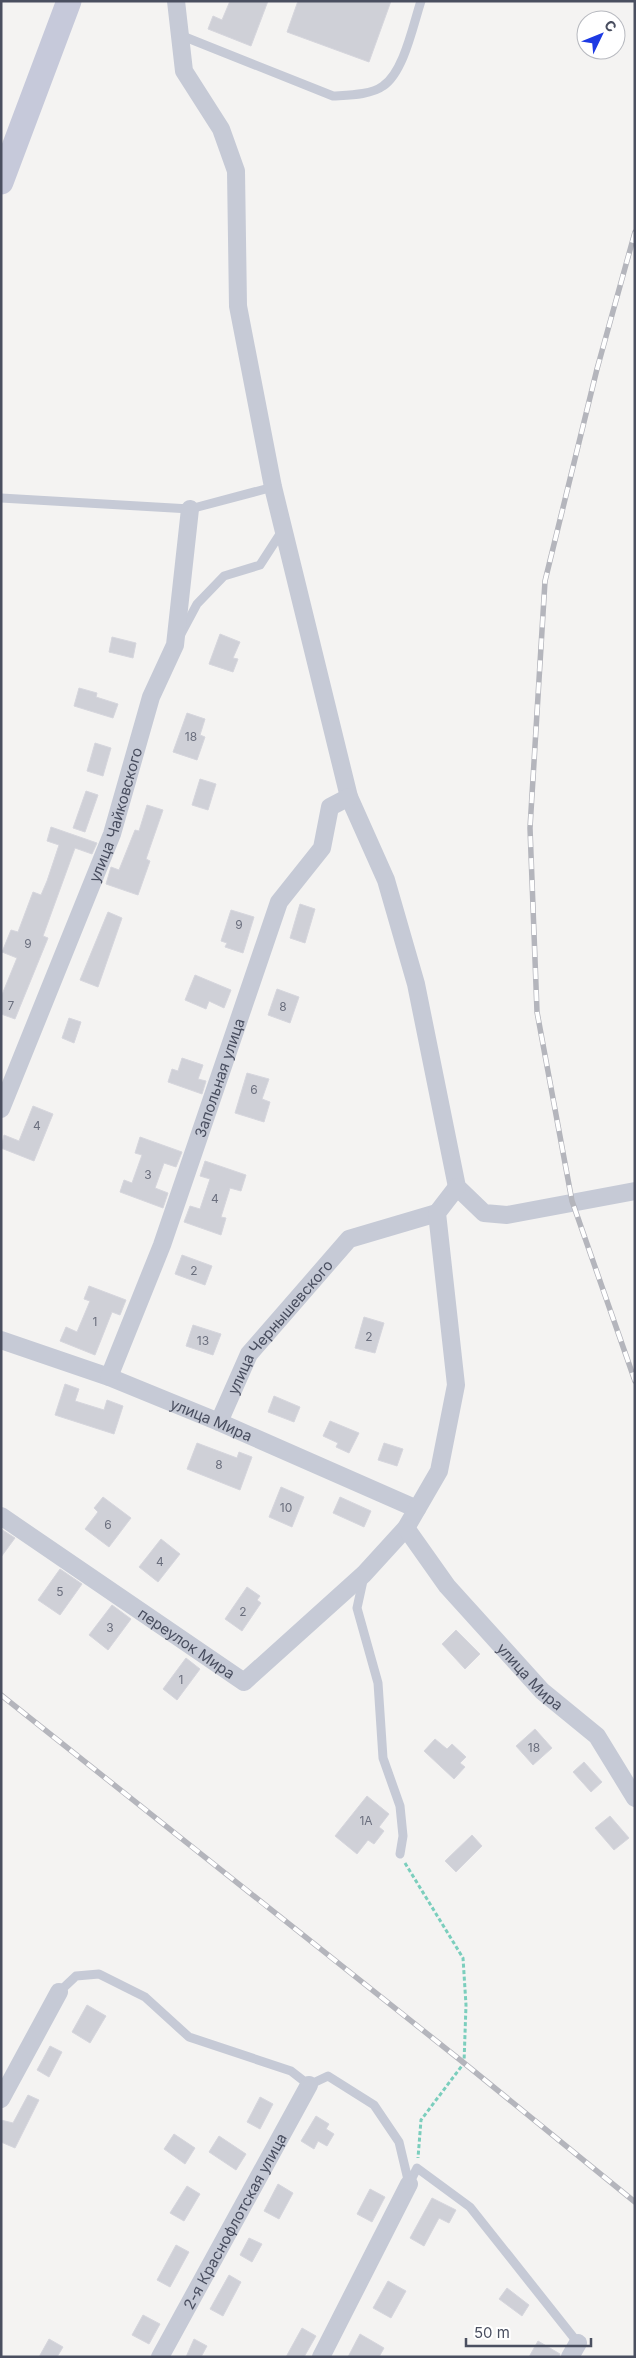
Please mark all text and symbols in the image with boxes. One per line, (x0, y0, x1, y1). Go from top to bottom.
north arrow (576, 10, 626, 60)
text: С (601, 16, 621, 35)
house number: 18 (185, 729, 197, 744)
street label: улица Чайковского (84, 745, 146, 885)
house number: 9 (235, 917, 243, 932)
house number: 9 (24, 936, 32, 951)
house number: 7 (8, 998, 15, 1013)
house number: 8 (279, 999, 287, 1014)
street label: Запольная улица (190, 1015, 248, 1140)
house number: 6 (250, 1082, 258, 1097)
house number: 4 (33, 1118, 41, 1133)
house number: 3 (144, 1167, 152, 1182)
house number: 4 (211, 1191, 219, 1206)
street label: улица Чернышевского (223, 1255, 337, 1397)
house number: 2 (190, 1263, 198, 1278)
house number: 1 (93, 1314, 97, 1329)
house number: 2 (365, 1329, 373, 1344)
house number: 13 (197, 1333, 209, 1348)
street label: улица Мира (168, 1394, 255, 1445)
house number: 8 (215, 1457, 223, 1472)
house number: 10 (280, 1500, 292, 1515)
house number: 6 (104, 1517, 112, 1532)
house number: 4 (156, 1554, 164, 1569)
house number: 5 (56, 1584, 64, 1599)
street label: переулок Мира (135, 1603, 239, 1683)
house number: 2 (239, 1604, 247, 1619)
house number: 3 (106, 1620, 114, 1635)
street label: улица Мира (493, 1639, 567, 1714)
house number: 1 (179, 1672, 183, 1687)
house number: 18 (528, 1740, 540, 1755)
house number: 1А (359, 1813, 373, 1828)
street label: 2-я Краснофлотская улица (179, 2130, 290, 2312)
scale bar (466, 2316, 591, 2348)
text: 50 m (474, 2323, 510, 2342)

